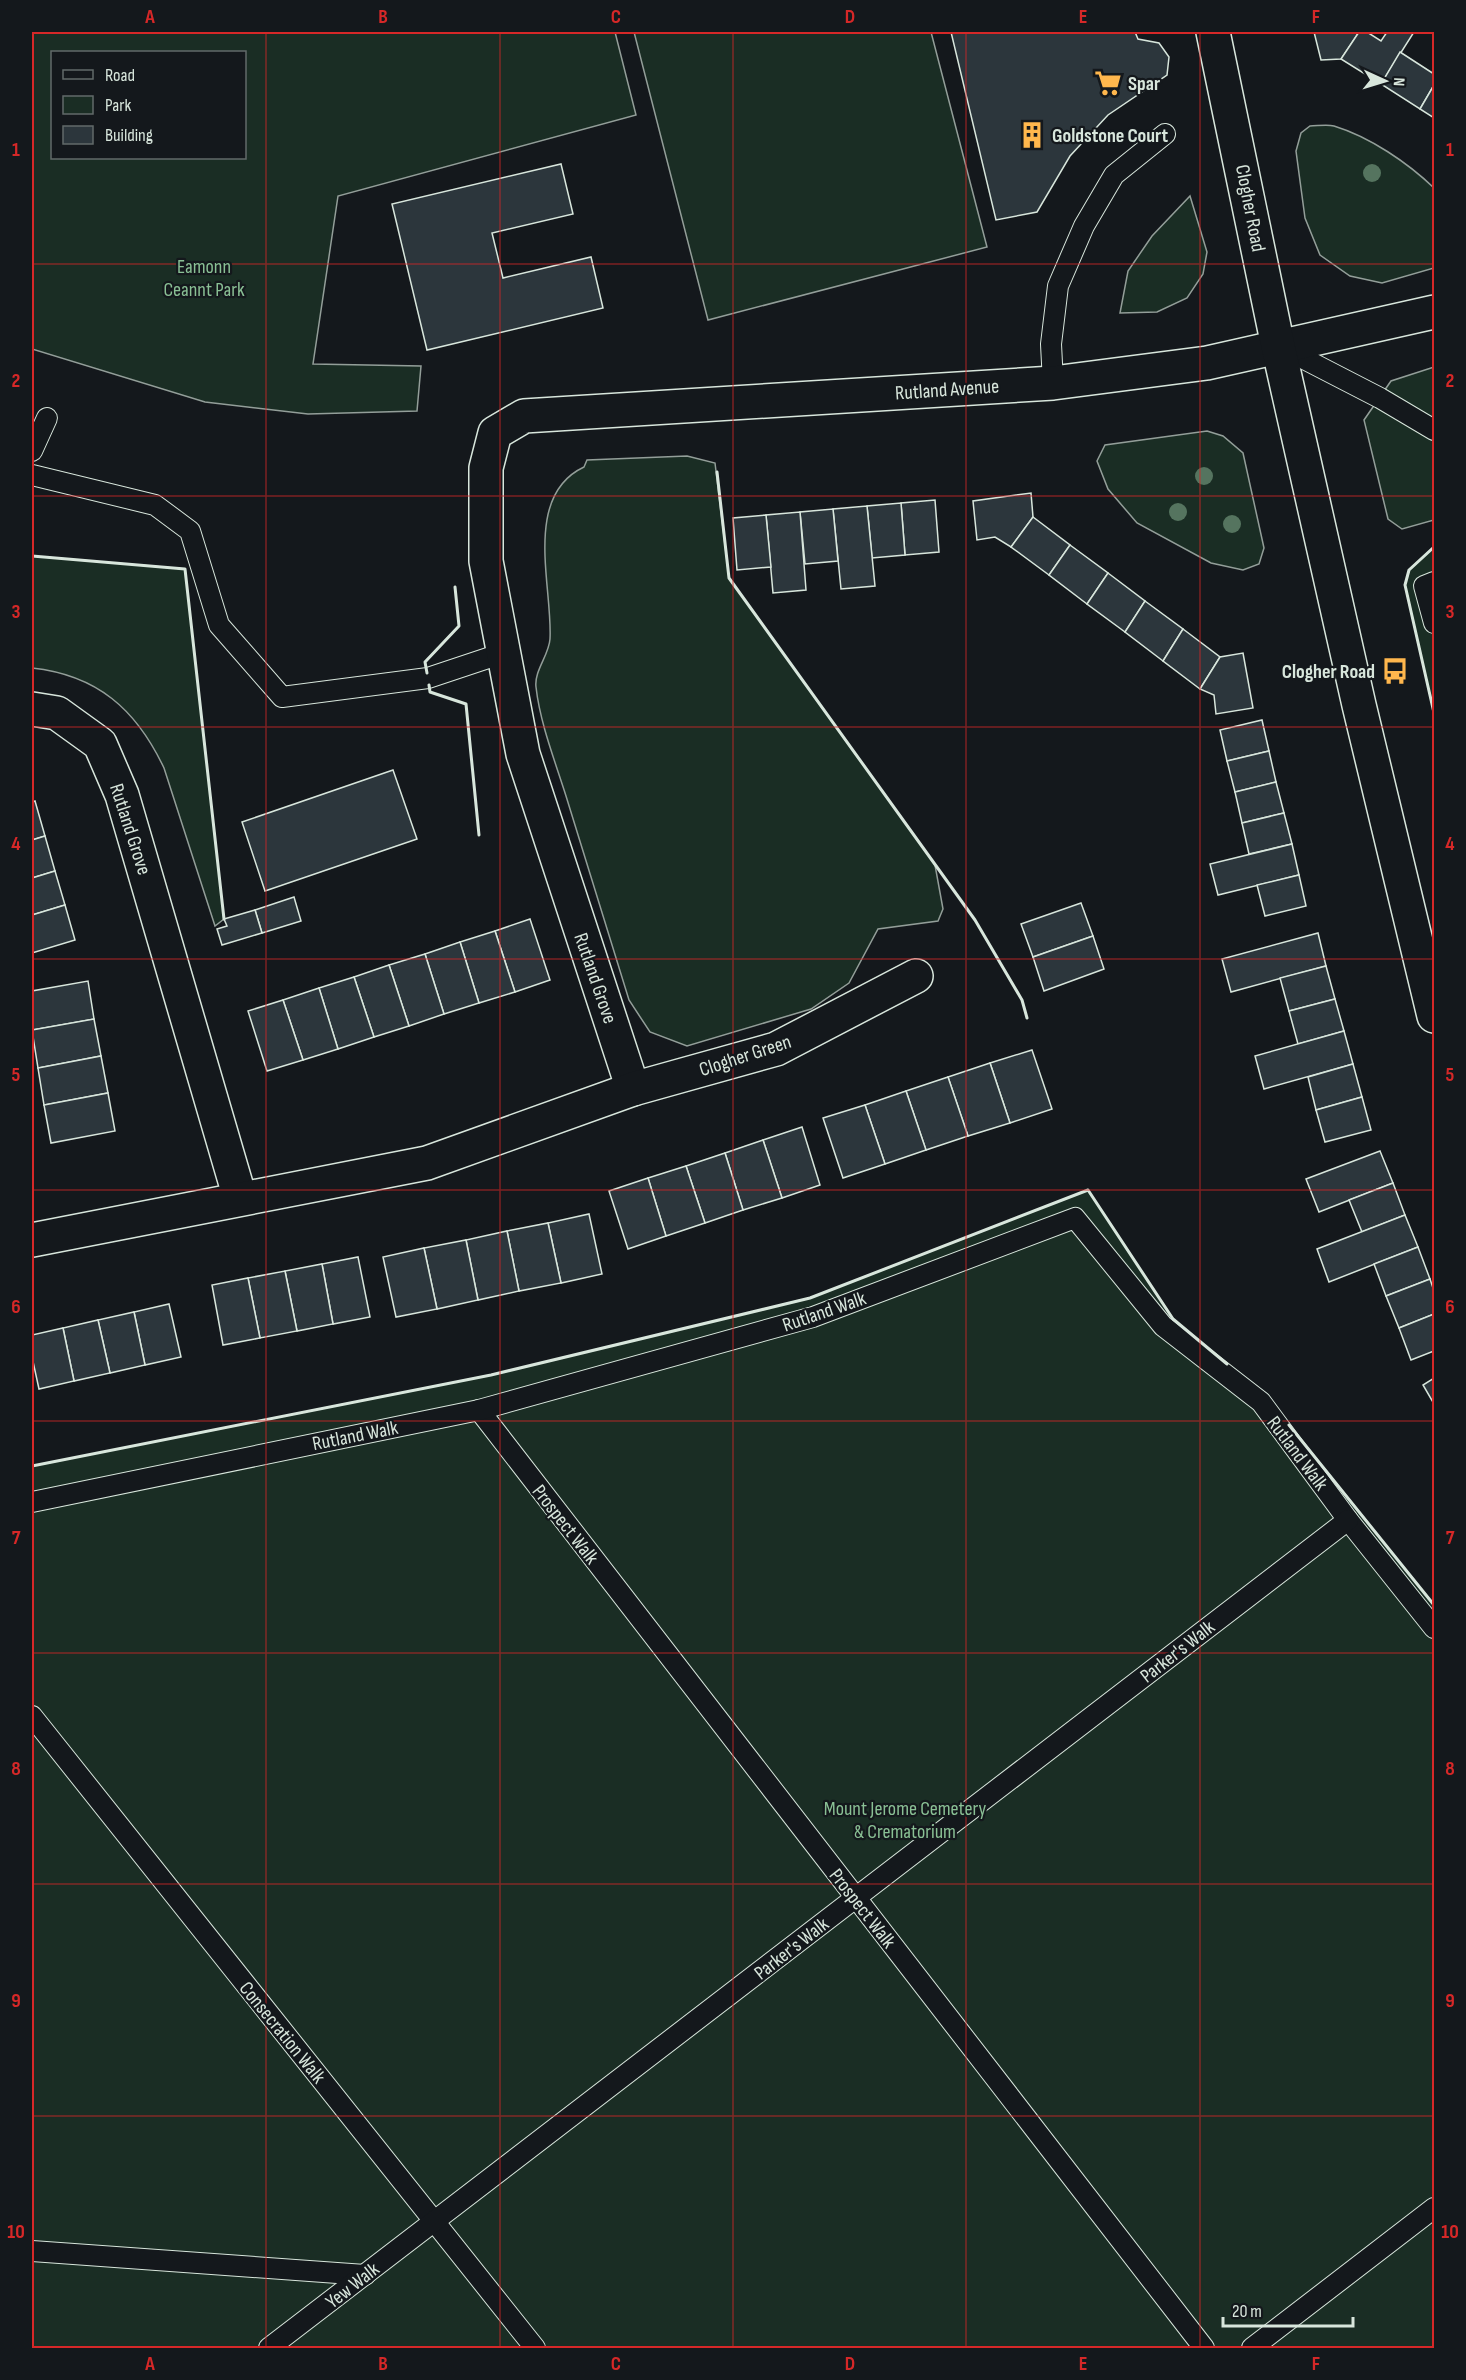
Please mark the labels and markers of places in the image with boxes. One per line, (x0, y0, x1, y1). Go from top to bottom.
supermarket icon: Spar (1093, 68, 1123, 98)
place label: Spar (1128, 72, 1160, 96)
building icon: Goldstone Court (1017, 120, 1047, 150)
place label: Goldstone Court (1052, 124, 1169, 148)
bus stop icon: Clogher Road (1380, 656, 1410, 686)
place label: Clogher Road (1282, 660, 1375, 684)

